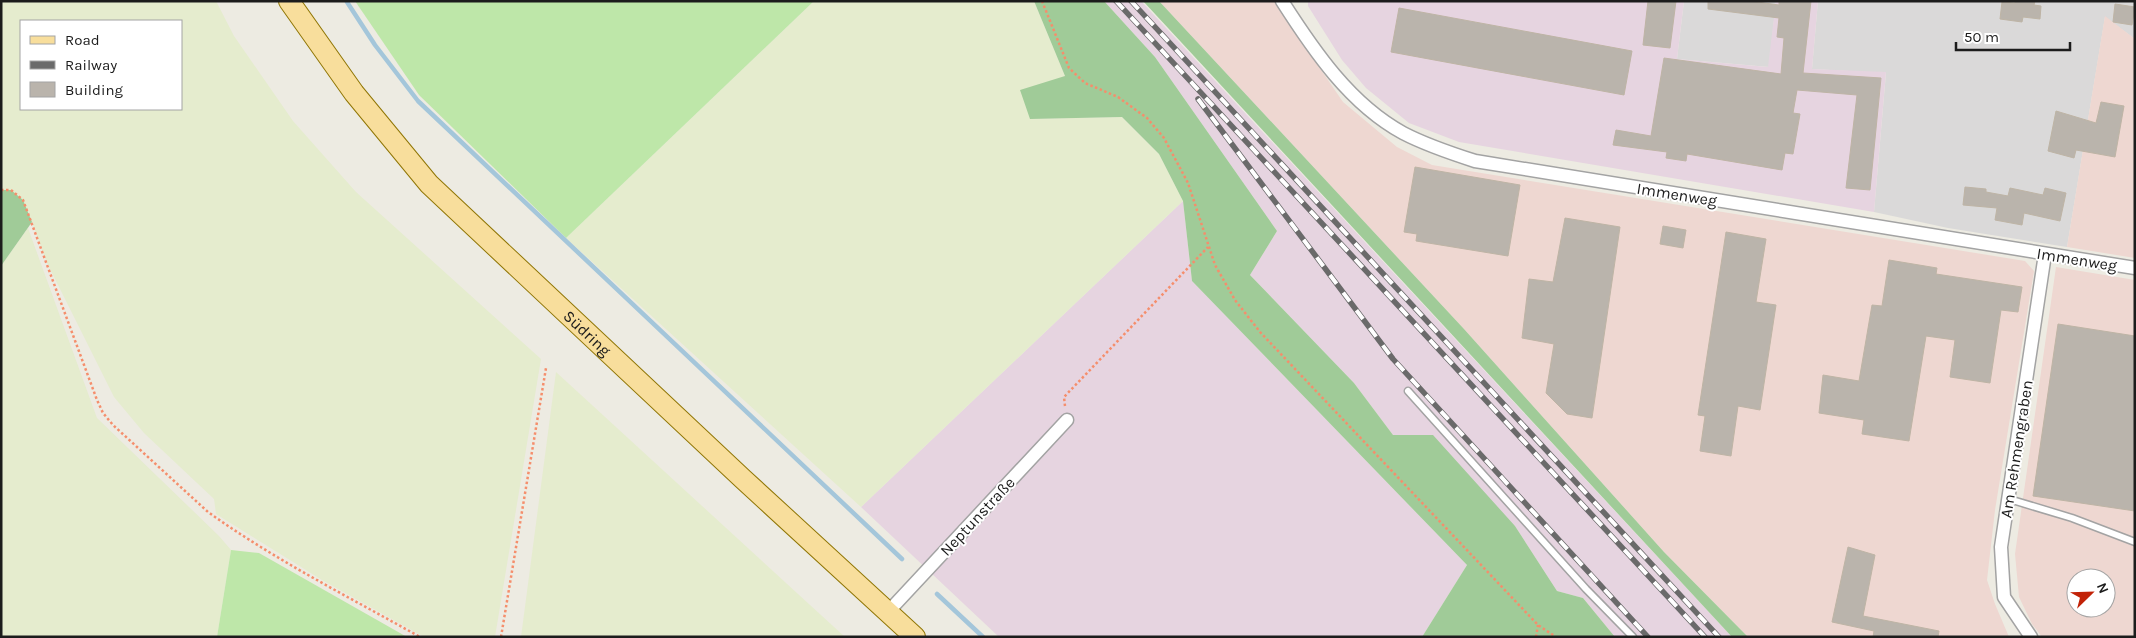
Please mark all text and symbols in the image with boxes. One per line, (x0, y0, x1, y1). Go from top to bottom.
legend (20, 20, 182, 110)
scale bar (1956, 20, 2070, 52)
text: 50 m (1964, 28, 1999, 46)
text: Road (65, 31, 100, 49)
text: Railway (65, 56, 117, 74)
text: Building (65, 81, 123, 99)
street label: Immenweg (1635, 179, 1718, 210)
street label: Immenweg (2035, 244, 2118, 275)
street label: Südring (559, 306, 615, 360)
street label: Am Rehmengraben (1996, 379, 2037, 519)
street label: Neptunstraße (936, 473, 1019, 560)
north arrow (2066, 568, 2116, 618)
text: N (2093, 580, 2112, 596)

